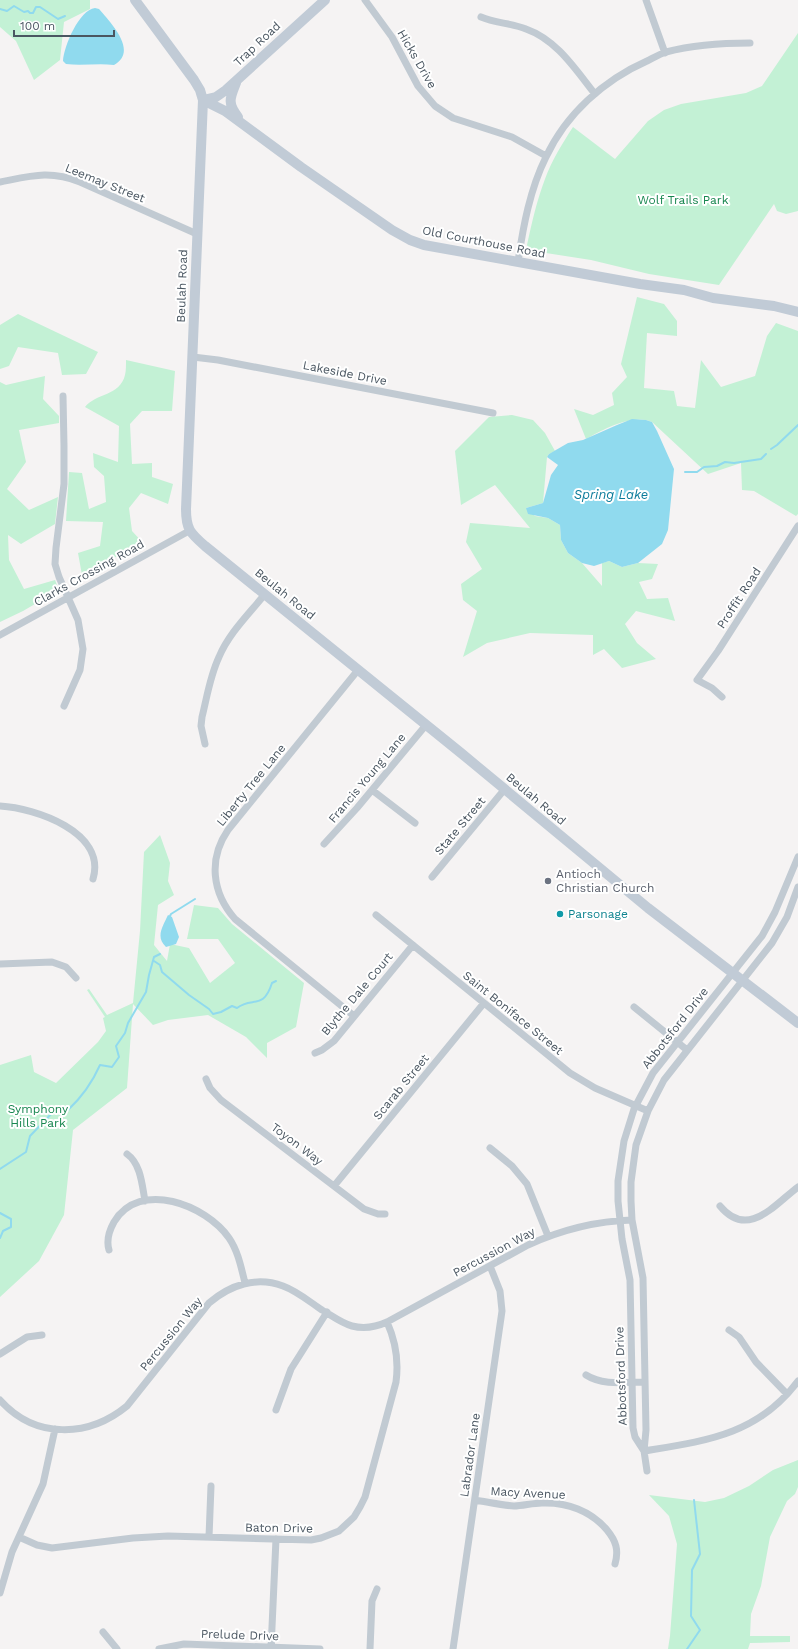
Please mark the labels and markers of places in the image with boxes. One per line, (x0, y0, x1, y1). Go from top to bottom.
place label: Antioch Christian Church (556, 867, 655, 895)
marker: Antioch Christian Church (543, 876, 553, 886)
place label: Parsonage (568, 907, 628, 921)
marker: Parsonage (555, 909, 565, 919)

